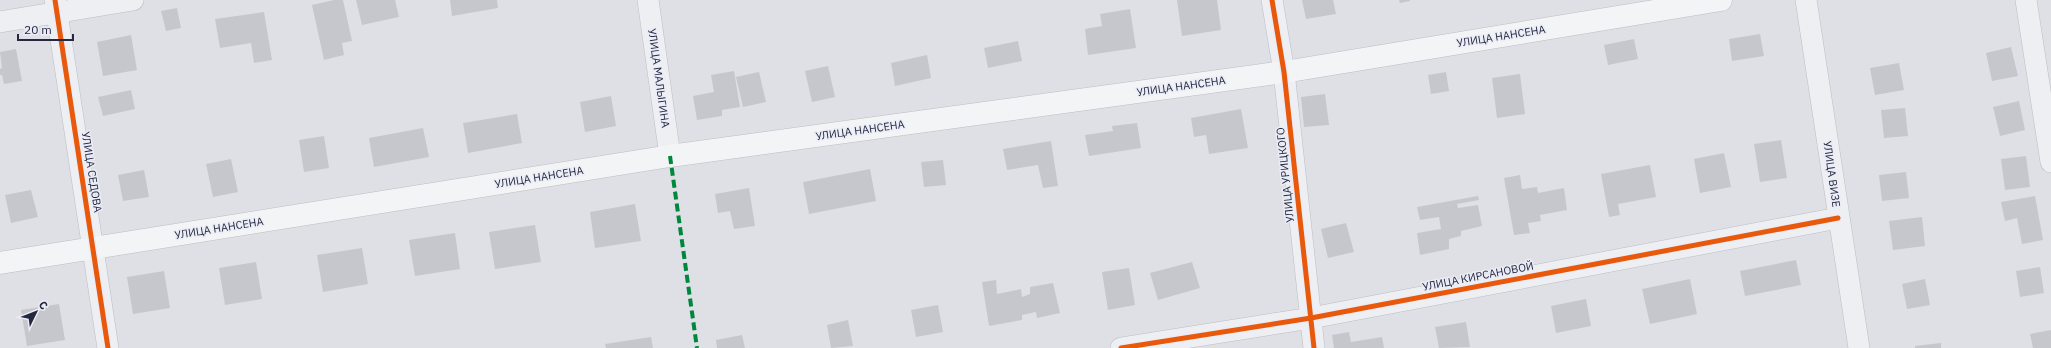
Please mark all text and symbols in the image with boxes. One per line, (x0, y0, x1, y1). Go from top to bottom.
scale bar (18, 16, 73, 42)
text: 20 m (24, 22, 52, 37)
street label: УЛИЦА НАНСЕНА (1456, 22, 1546, 50)
street label: УЛИЦА МАЛЫГИНА (645, 27, 673, 129)
street label: УЛИЦА НАНСЕНА (1136, 73, 1226, 99)
street label: УЛИЦА НАНСЕНА (815, 117, 905, 143)
street label: УЛИЦА УРИЦКОГО (1273, 126, 1297, 223)
street label: УЛИЦА СЕДОВА (79, 130, 105, 214)
street label: УЛИЦА ВИЗЕ (1820, 140, 1844, 208)
street label: УЛИЦА НАНСЕНА (494, 163, 584, 191)
street label: УЛИЦА НАНСЕНА (174, 214, 264, 242)
street label: УЛИЦА КИРСАНОВОЙ (1421, 258, 1535, 294)
north arrow (16, 292, 56, 332)
text: С (36, 298, 51, 313)

